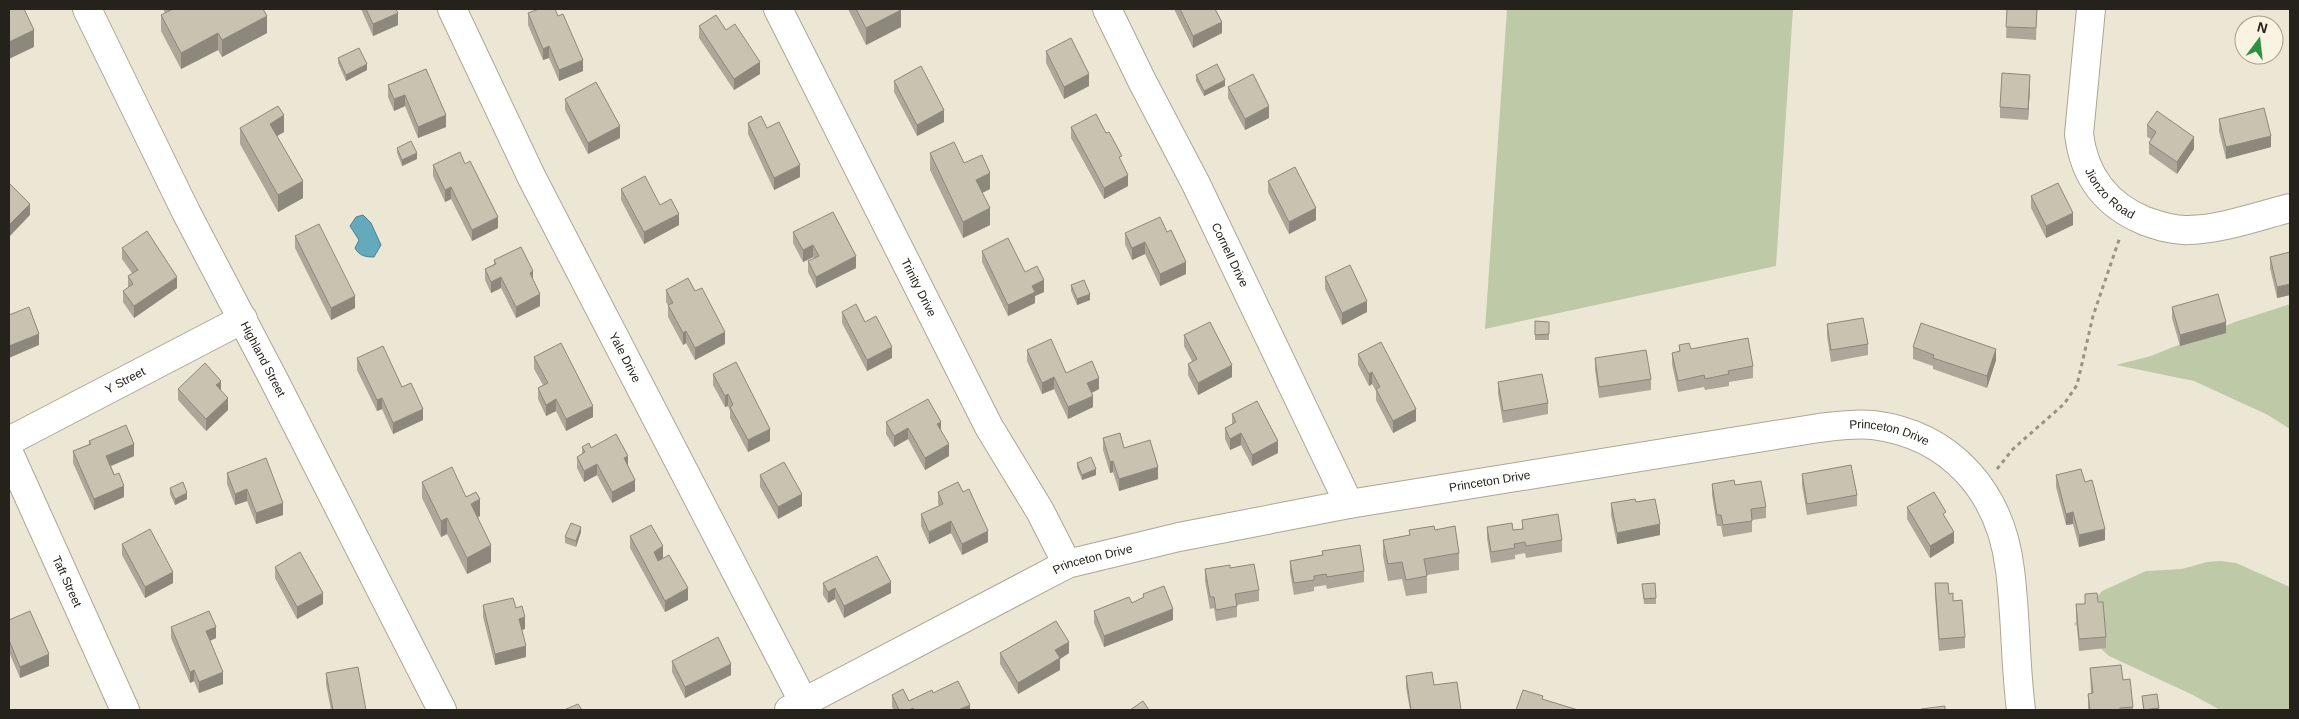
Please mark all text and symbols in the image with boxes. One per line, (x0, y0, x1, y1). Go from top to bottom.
north arrow (2234, 15, 2284, 65)
text: N (2255, 18, 2269, 36)
street label: Jionzo Road (2082, 166, 2137, 222)
street label: Cornell Drive (1209, 221, 1251, 290)
street label: Trinity Drive (898, 256, 939, 319)
street label: Highland Street (238, 319, 289, 400)
street label: Yale Drive (606, 330, 644, 385)
street label: Y Street (103, 364, 148, 397)
street label: Princeton Drive (1849, 417, 1932, 448)
street label: Princeton Drive (1448, 468, 1532, 495)
street label: Princeton Drive (1050, 541, 1134, 577)
street label: Taft Street (49, 554, 85, 610)

